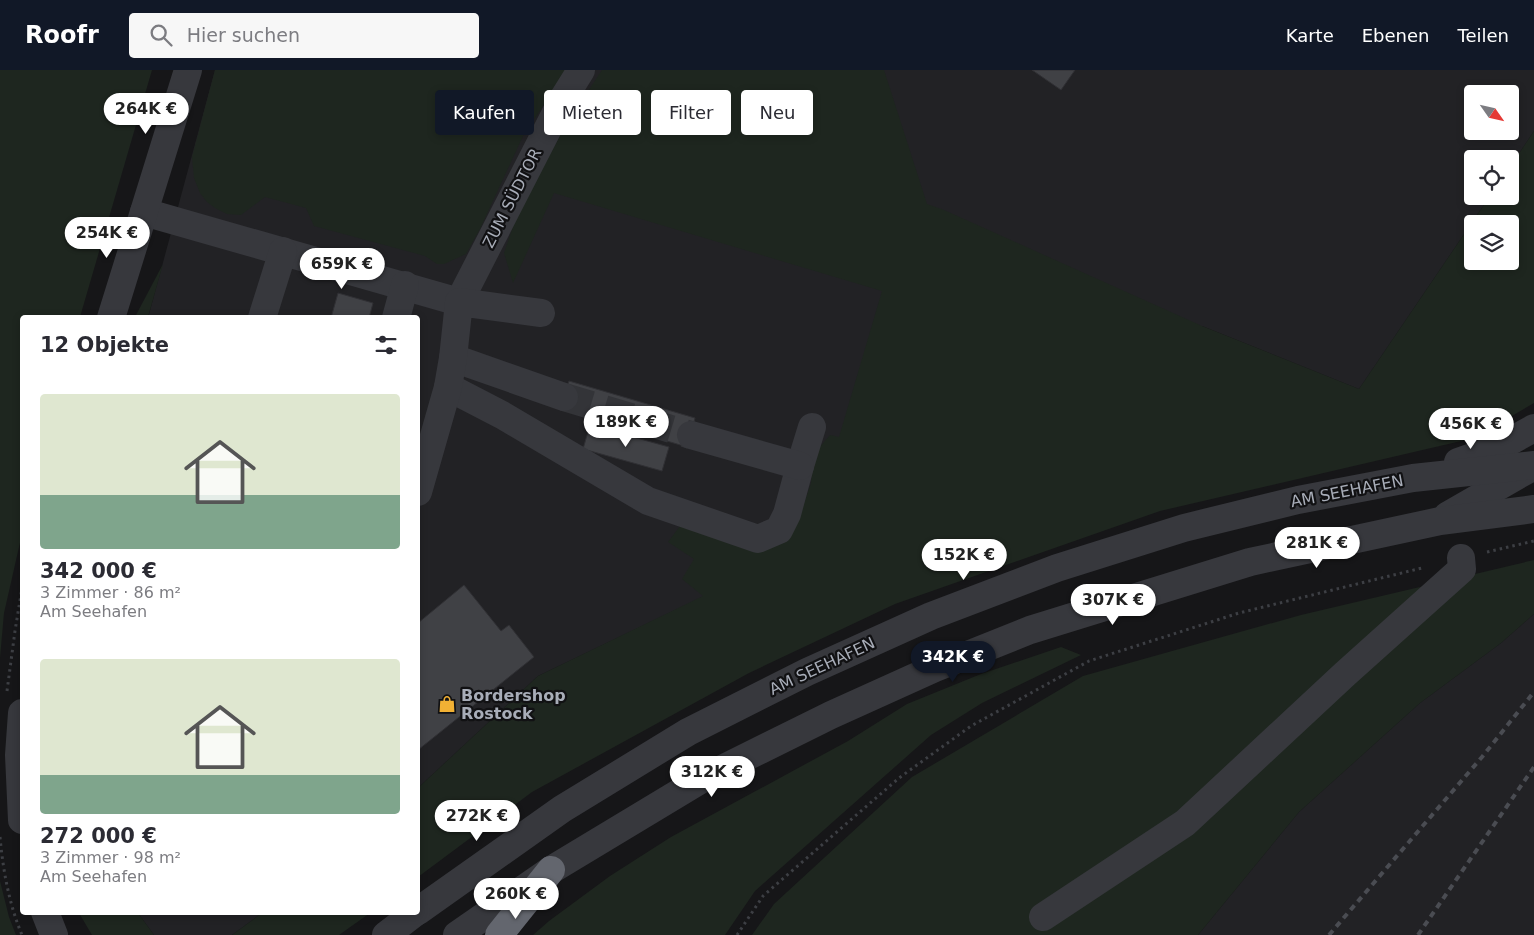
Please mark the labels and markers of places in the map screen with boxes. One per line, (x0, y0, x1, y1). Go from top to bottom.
pin: 264K € (105, 92, 187, 135)
pin: 254K € (66, 216, 148, 259)
pin: 659K € (301, 248, 383, 290)
pin: 189K € (585, 406, 667, 448)
pin: 456K € (1430, 408, 1512, 450)
pin: 281K € (1276, 526, 1358, 569)
pin: 152K € (923, 538, 1005, 581)
pin: 307K € (1072, 584, 1154, 626)
pin: 342K € (912, 640, 994, 683)
place label: Bordershop Rostock (461, 686, 566, 723)
shop icon: Bordershop Rostock (437, 694, 457, 714)
pin: 312K € (671, 756, 753, 798)
pin: 272K € (436, 800, 518, 842)
pin: 260K € (475, 878, 557, 920)

